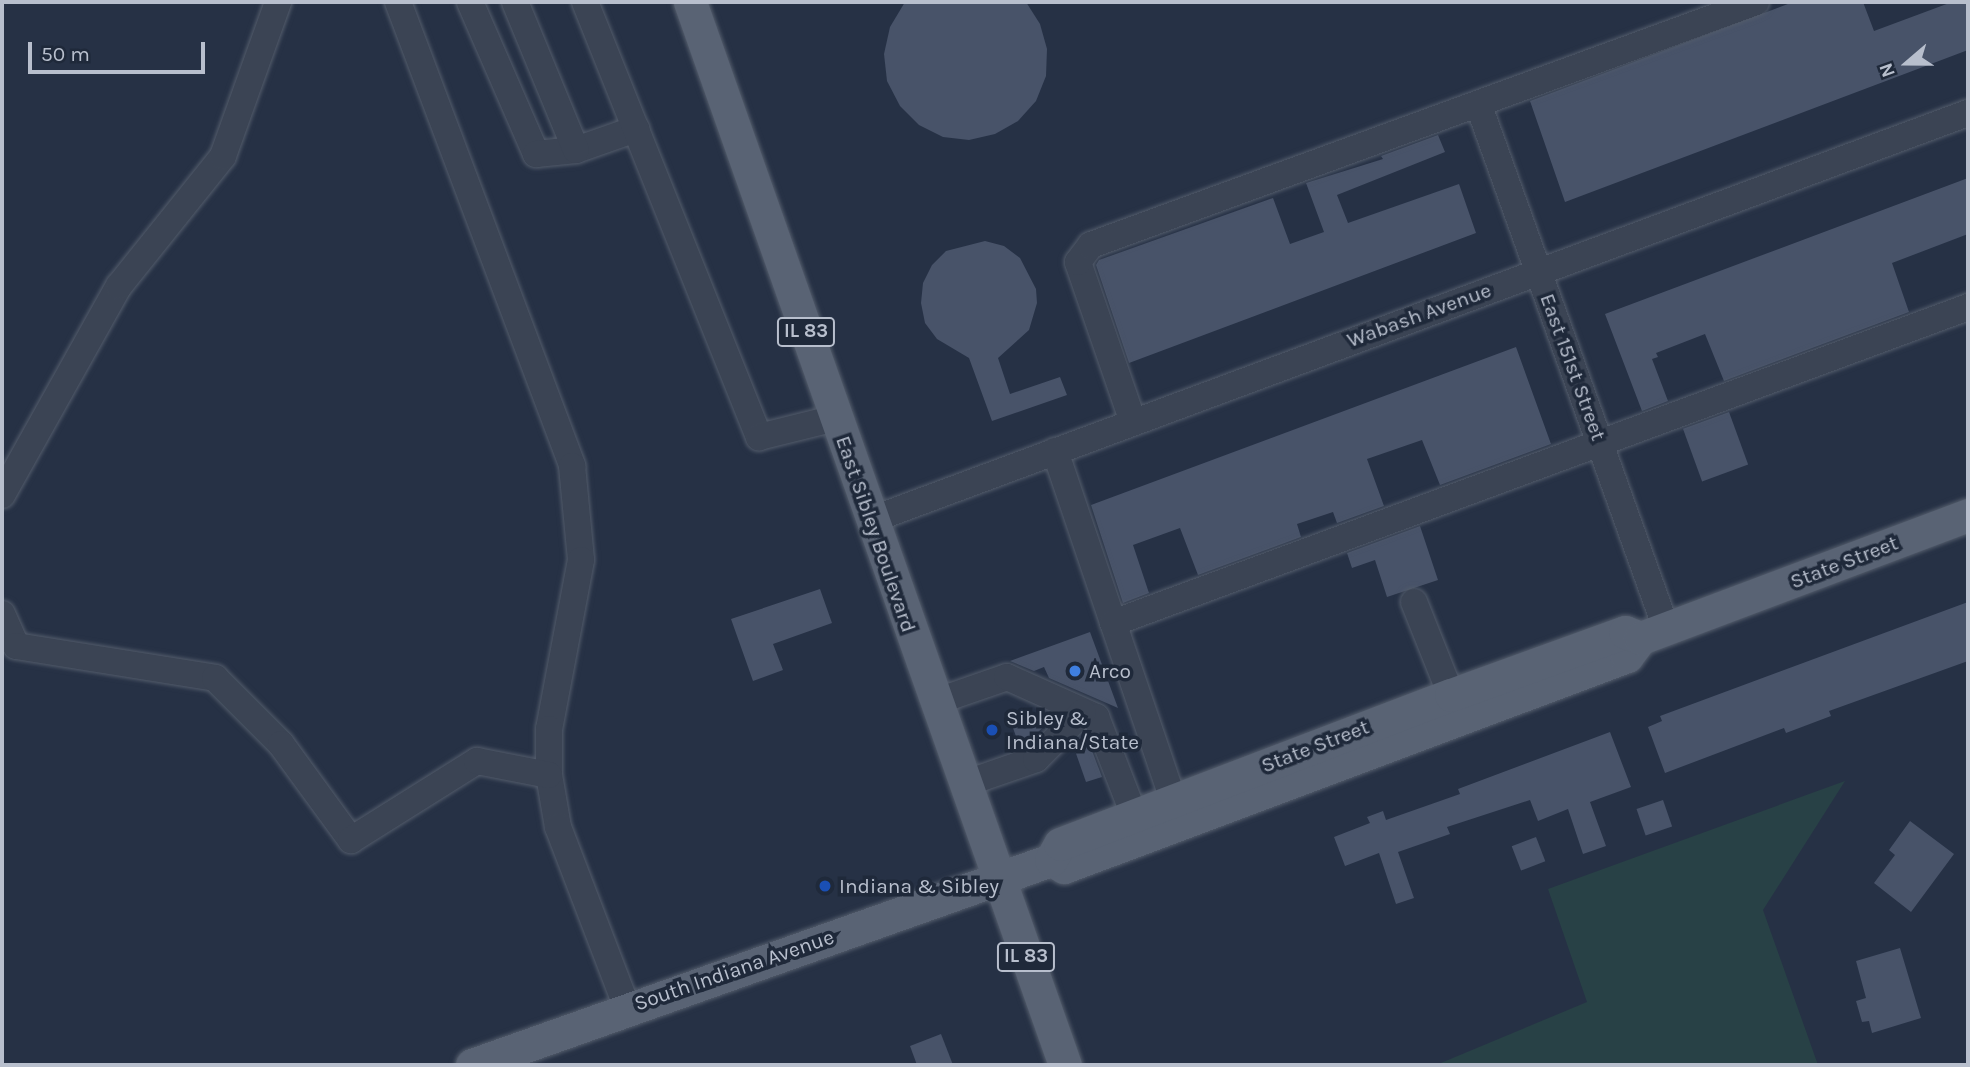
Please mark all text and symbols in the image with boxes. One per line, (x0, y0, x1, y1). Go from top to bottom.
scale bar (32, 28, 208, 72)
north arrow (1872, 28, 1942, 98)
text: 50 m (41, 42, 90, 66)
text: N (1875, 60, 1900, 80)
street label: Wabash Avenue (1344, 277, 1494, 353)
street label: East 151st Street (1535, 290, 1611, 444)
road number: IL 83 (776, 316, 836, 348)
street label: East Sibley Boulevard (831, 432, 921, 636)
street label: State Street (1787, 530, 1901, 594)
place label: Arco (1089, 658, 1131, 684)
marker: Arco (1067, 663, 1083, 679)
place label: Sibley & Indiana/State (1006, 705, 1139, 755)
street label: State Street (1258, 714, 1372, 778)
marker: Sibley & Indiana/State (984, 722, 1000, 738)
place label: Indiana & Sibley (839, 873, 999, 899)
marker: Indiana & Sibley (817, 878, 833, 894)
street label: South Indiana Avenue (631, 924, 837, 1016)
road number: IL 83 (996, 942, 1056, 973)

